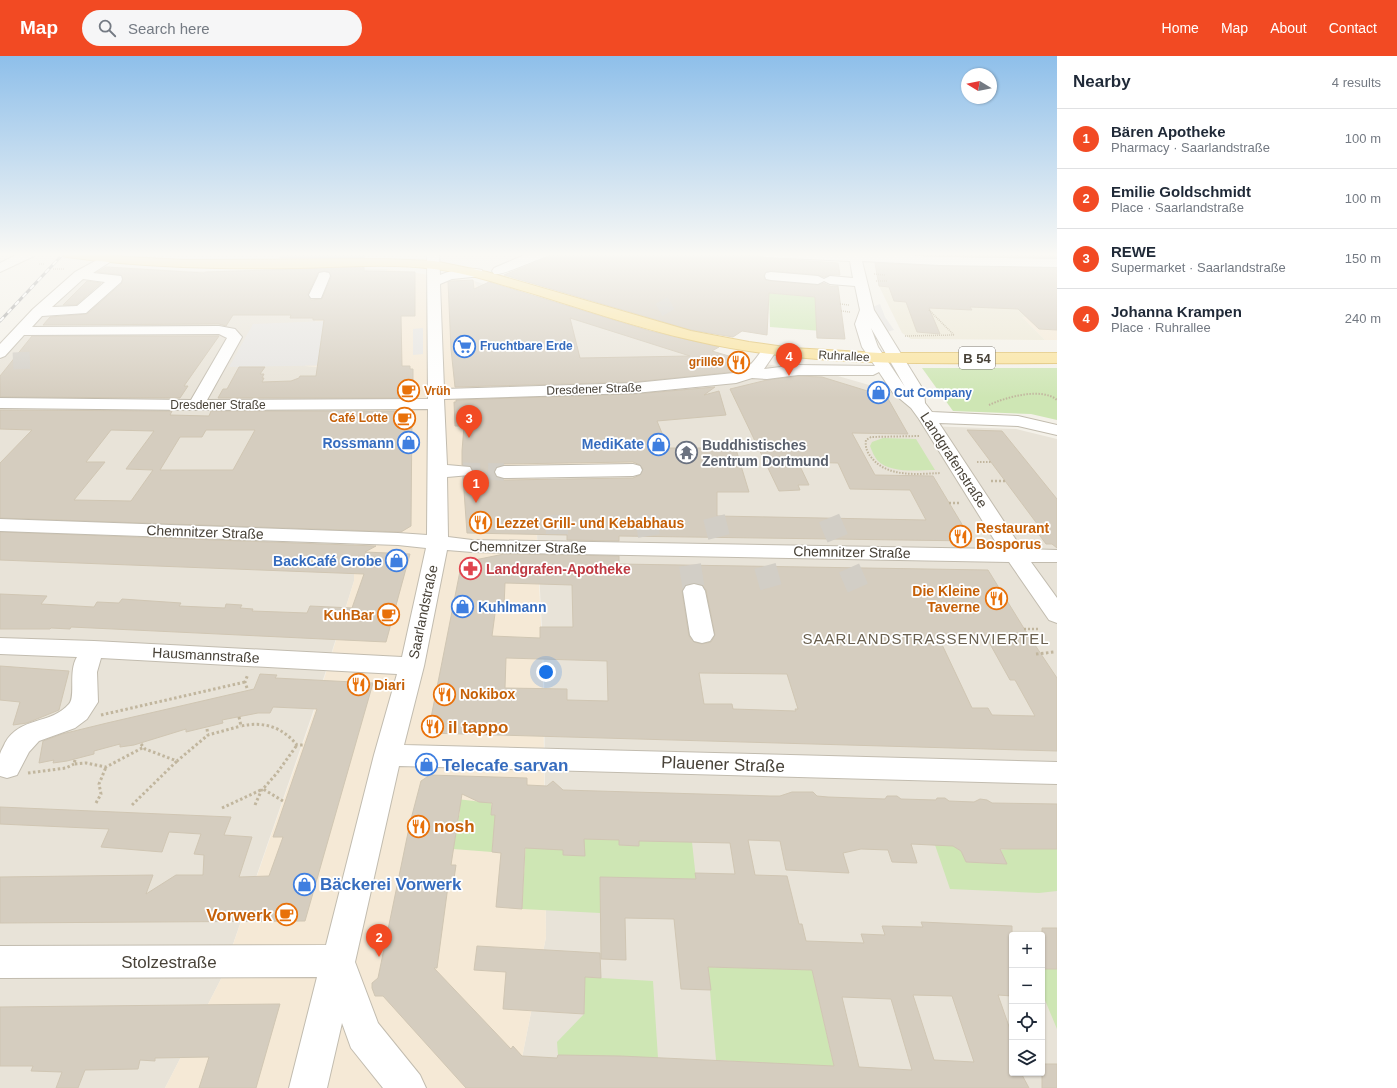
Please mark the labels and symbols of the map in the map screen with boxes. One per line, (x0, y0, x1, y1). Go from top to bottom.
north arrow (961, 68, 997, 104)
supermarket icon: Fruchtbare Erde (451, 333, 477, 359)
place label: Fruchtbare Erde (480, 339, 573, 353)
pin: 4 (776, 343, 802, 376)
road number: B 54 (959, 347, 995, 369)
street label: Ruhrallee (818, 348, 870, 364)
restaurant icon: grill69 (726, 349, 752, 375)
place label: grill69 (689, 355, 724, 369)
cafe icon: Vrüh (395, 378, 421, 404)
street label: Dresdener Straße (546, 380, 642, 398)
shop icon: Cut Company (866, 380, 892, 406)
place label: Vrüh (424, 384, 451, 398)
place label: Cut Company (894, 386, 972, 400)
street label: Dresdener Straße (170, 398, 266, 412)
cafe icon: Café Lotte (391, 405, 417, 431)
pin: 3 (456, 405, 482, 438)
street label: Landgrafenstraße (917, 409, 991, 511)
place label: Café Lotte (329, 411, 388, 425)
shop icon: Rossmann (396, 430, 422, 456)
shop icon: MediKate (646, 431, 672, 457)
place label: Rossmann (322, 435, 394, 451)
place label: MediKate (582, 436, 644, 452)
place label: Buddhistisches Zentrum Dortmund (702, 437, 829, 469)
temple icon: Buddhistisches Zentrum Dortmund (673, 440, 699, 466)
pin: 1 (463, 470, 489, 503)
restaurant icon: Lezzet Grill- und Kebabhaus (467, 510, 493, 536)
place label: Lezzet Grill- und Kebabhaus (496, 515, 684, 531)
place label: Restaurant Bosporus (976, 520, 1049, 552)
street label: Chemnitzer Straße (146, 522, 264, 542)
restaurant icon: Restaurant Bosporus (948, 523, 974, 549)
street label: Chemnitzer Straße (469, 538, 587, 556)
street label: Chemnitzer Straße (793, 543, 911, 561)
shop icon: BackCafé Grobe (384, 548, 410, 574)
place label: BackCafé Grobe (273, 553, 382, 569)
pharmacy icon: Landgrafen-Apotheke (457, 556, 483, 582)
place label: Landgrafen-Apotheke (486, 561, 631, 577)
street label: Saarlandstraße (405, 563, 441, 660)
place label: Die Kleine Taverne (912, 583, 980, 615)
restaurant icon: Die Kleine Taverne (983, 586, 1009, 612)
shop icon: Kuhlmann (450, 594, 476, 620)
place label: Kuhlmann (478, 599, 546, 615)
cafe icon: KuhBar (376, 602, 402, 628)
place label: KuhBar (323, 607, 375, 623)
district label: SAARLANDSTRASSENVIERTEL (803, 630, 1049, 647)
street label: Hausmannstraße (152, 644, 260, 666)
your location (536, 662, 556, 682)
restaurant icon: Diari (346, 672, 372, 698)
place label: Diari (374, 677, 405, 693)
restaurant icon: Nokibox (431, 681, 457, 707)
place label: Nokibox (460, 686, 515, 702)
restaurant icon: il tappo (420, 714, 446, 740)
place label: il tappo (448, 718, 508, 737)
shop icon: Telecafe sarvan (414, 752, 440, 778)
street label: Plauener Straße (661, 753, 785, 776)
place label: Telecafe sarvan (442, 756, 568, 775)
restaurant icon: nosh (406, 813, 432, 839)
place label: nosh (434, 817, 475, 836)
shop icon: Bäckerei Vorwerk (292, 871, 318, 897)
place label: Bäckerei Vorwerk (320, 875, 462, 894)
cafe icon: Vorwerk (274, 902, 300, 928)
place label: Vorwerk (206, 906, 273, 925)
pin: 2 (366, 924, 392, 957)
street label: Stolzestraße (121, 953, 217, 972)

